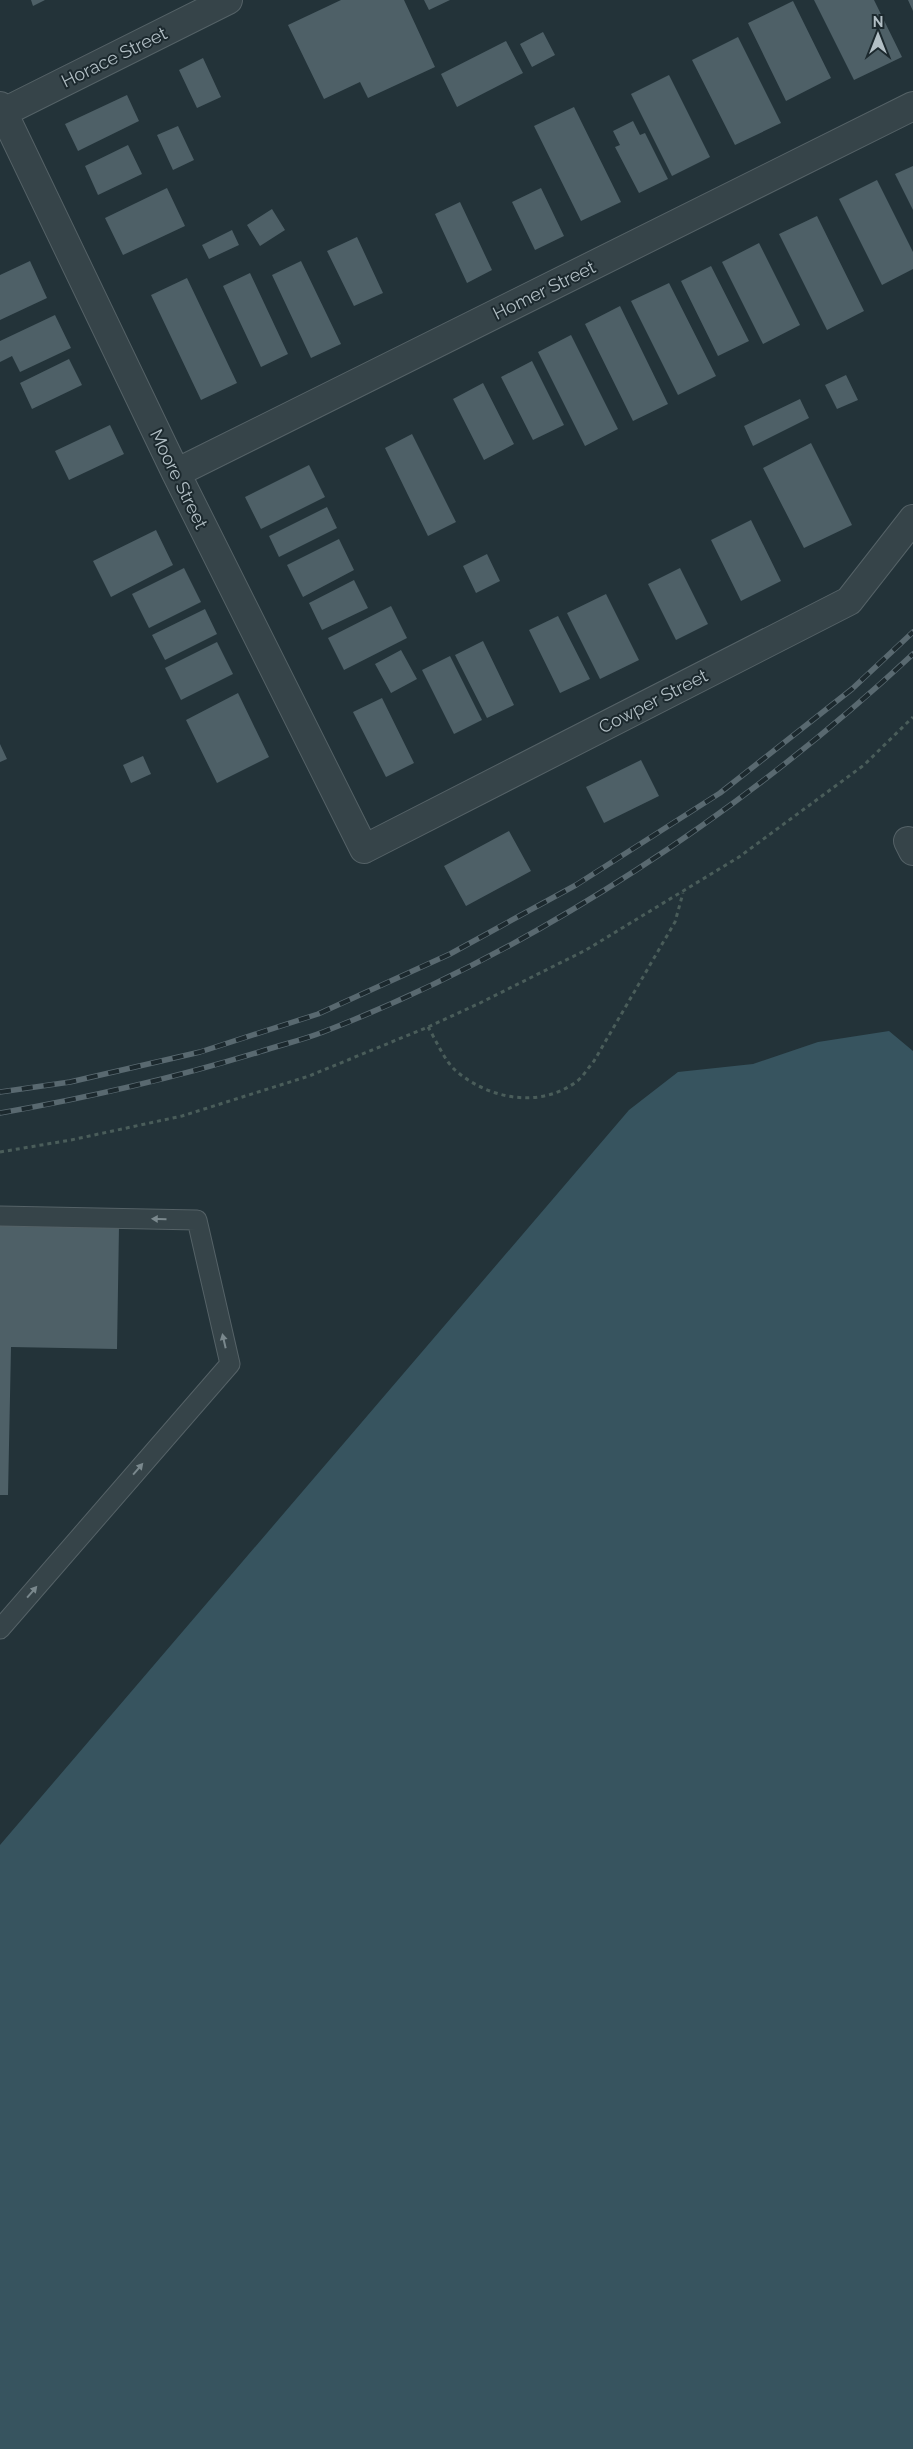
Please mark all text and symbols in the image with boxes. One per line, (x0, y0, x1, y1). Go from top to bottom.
north arrow (853, 10, 903, 60)
text: N (873, 14, 883, 30)
street label: Horace Street (58, 22, 170, 92)
street label: Homer Street (489, 256, 599, 324)
street label: Moore Street (146, 426, 212, 532)
street label: Cowper Street (595, 665, 711, 737)
one-way arrow (151, 1215, 167, 1223)
one-way arrow (220, 1334, 228, 1349)
one-way arrow (133, 1463, 144, 1476)
one-way arrow (26, 1586, 37, 1598)

